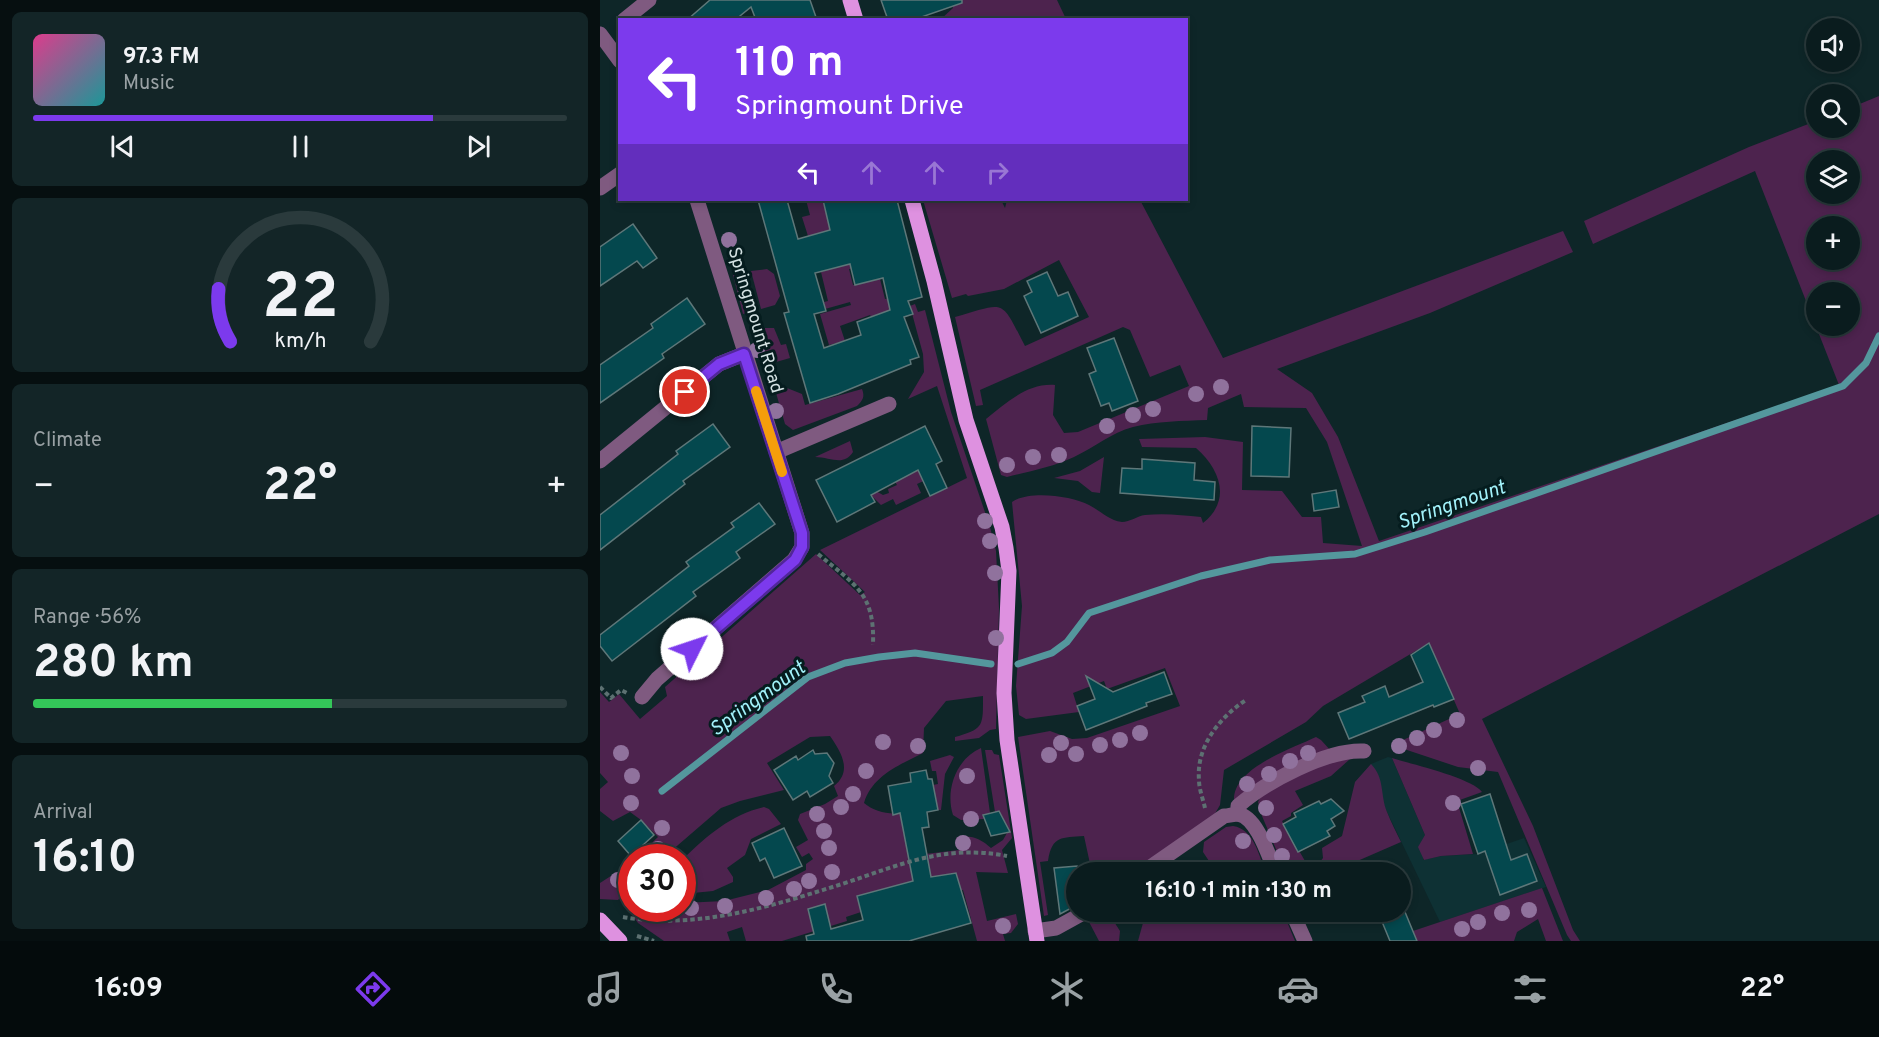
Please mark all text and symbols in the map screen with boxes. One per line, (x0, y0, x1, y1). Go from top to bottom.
map controls (1806, 18, 1860, 336)
button: sound (1806, 18, 1860, 72)
text: 110 m (735, 38, 844, 91)
icon: left (636, 42, 714, 120)
text: 97.3 FM (123, 44, 200, 71)
text: Music (123, 71, 175, 97)
button: search (1806, 84, 1860, 138)
text: Springmount Drive (735, 90, 964, 124)
icon: previous (106, 130, 139, 163)
icon: pause (284, 130, 317, 163)
icon: next (462, 130, 495, 163)
button: layers (1806, 150, 1860, 204)
icon: left (792, 156, 825, 189)
icon: ahead (855, 156, 888, 189)
icon: ahead (918, 156, 951, 189)
icon: right (981, 156, 1014, 189)
button: + (1806, 216, 1860, 270)
street label: Springmount Road (721, 245, 788, 396)
text: 22 (262, 261, 338, 340)
button: − (1806, 282, 1860, 336)
text: km/h (274, 328, 326, 355)
pin (659, 366, 710, 417)
icon: arrive (668, 375, 701, 408)
text: Climate (33, 428, 102, 454)
text: 22° (263, 459, 337, 516)
text: − (33, 467, 54, 509)
text: + (546, 467, 567, 509)
water label: Springmount (1394, 475, 1510, 536)
text: Range · 56% (33, 605, 142, 631)
position arrow (660, 617, 724, 681)
text: 280 km (33, 636, 194, 693)
water label: Springmount (705, 656, 812, 743)
text: Arrival (33, 800, 93, 826)
text: 16:10 (33, 831, 137, 888)
speed limit sign: 30 (618, 844, 696, 922)
text: 16:10 · 1 min · 130 m (1145, 878, 1332, 905)
icon: directions (352, 968, 394, 1010)
icon: music (584, 968, 626, 1010)
icon: phone (815, 968, 857, 1010)
icon: climate (1046, 968, 1088, 1010)
icon: car (1277, 968, 1319, 1010)
icon: filters (1509, 968, 1551, 1010)
text: 16:09 (95, 972, 163, 1006)
text: 22° (1740, 972, 1784, 1006)

